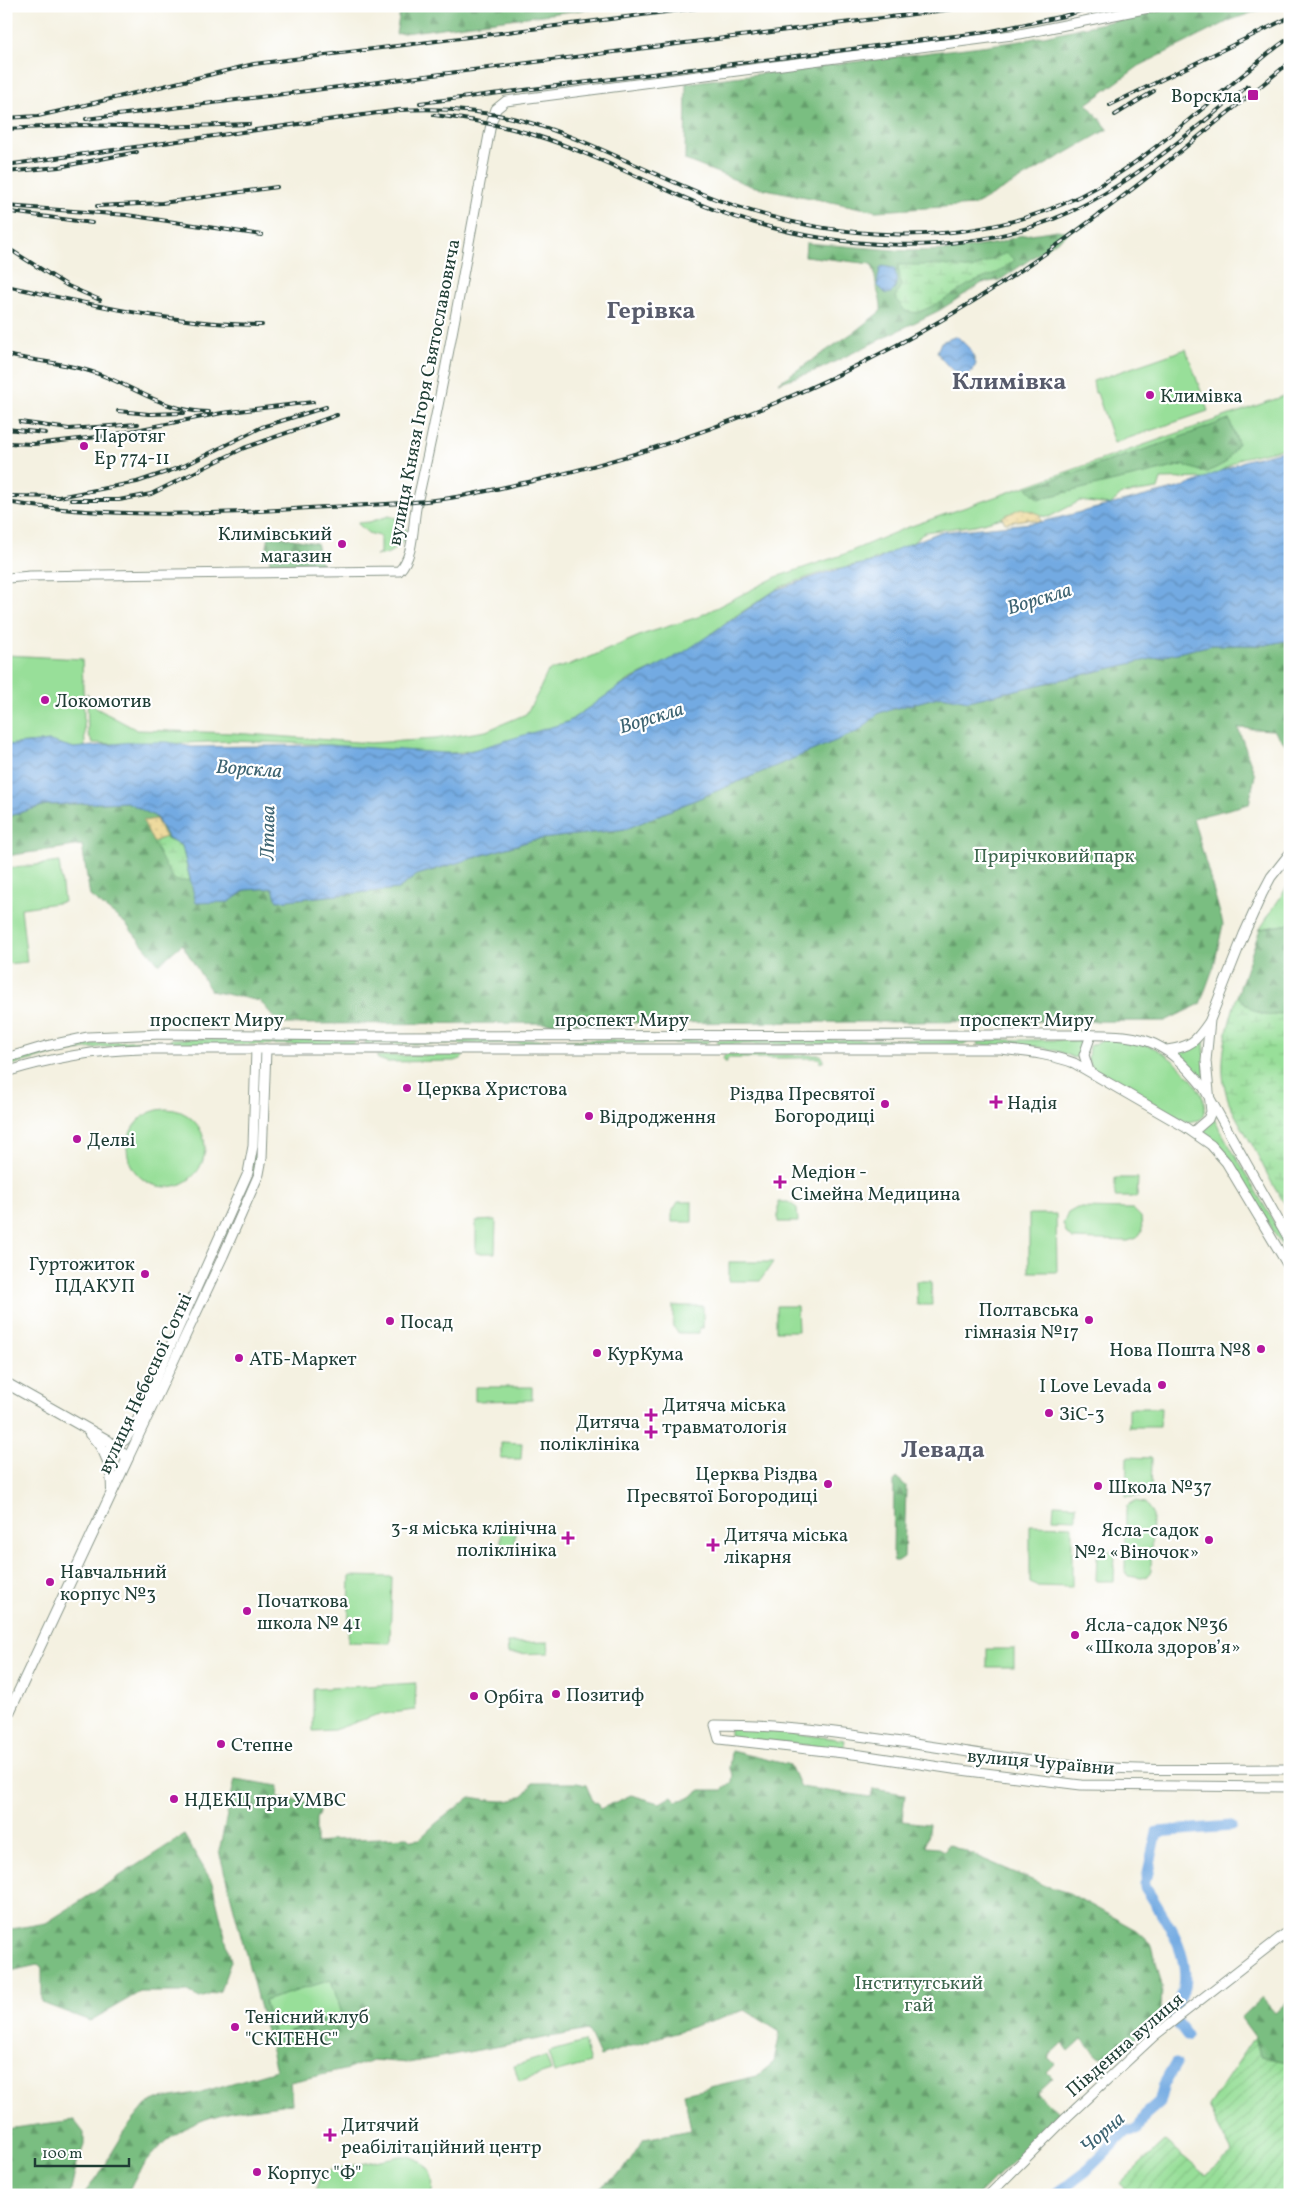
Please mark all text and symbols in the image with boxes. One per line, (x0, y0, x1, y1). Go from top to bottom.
place label: Ворскла (1171, 84, 1242, 110)
marker: Ворскла (1246, 88, 1260, 102)
street label: вулиця Князя Ігоря Святославовича (382, 237, 467, 548)
district label: Герівка (607, 295, 695, 329)
district label: Климівка (952, 366, 1066, 400)
place label: Климівка (1160, 384, 1243, 410)
marker: Климівка (1144, 389, 1156, 401)
place label: Паротяг Ер 774-11 (94, 424, 170, 472)
marker: Паротяг Ер 774-11 (78, 440, 90, 452)
place label: Климівський магазин (218, 522, 332, 570)
marker: Климівський магазин (336, 538, 348, 550)
water label: Ворскла (1004, 577, 1075, 623)
place label: Локомотив (55, 689, 151, 715)
marker: Локомотив (39, 694, 51, 706)
water label: Ворскла (616, 696, 687, 742)
water label: Ворскла (215, 754, 283, 786)
water label: Лтава (255, 805, 283, 862)
park label: Прирічковий парк (973, 844, 1135, 870)
street label: проспект Миру (150, 1008, 284, 1034)
street label: проспект Миру (555, 1008, 689, 1034)
street label: проспект Миру (960, 1008, 1094, 1034)
place label: Церква Христова (417, 1077, 567, 1103)
marker: Церква Христова (401, 1082, 413, 1094)
place label: Різдва Пресвятої Богородиці (729, 1082, 875, 1130)
place label: Надія (1007, 1091, 1057, 1117)
marker: Надія (989, 1095, 1003, 1109)
marker: Різдва Пресвятої Богородиці (879, 1098, 891, 1110)
place label: Відродження (599, 1105, 716, 1131)
marker: Відродження (583, 1110, 595, 1122)
place label: Делві (87, 1128, 136, 1154)
marker: Делві (71, 1133, 83, 1145)
place label: Медіон - Сімейна Медицина (791, 1160, 961, 1208)
marker: Медіон - Сімейна Медицина (773, 1175, 787, 1189)
place label: Гуртожиток ПДАКУП (29, 1252, 135, 1300)
marker: Гуртожиток ПДАКУП (139, 1268, 151, 1280)
street label: вулиця Небесної Сотні (92, 1289, 199, 1479)
place label: Полтавська гімназія №17 (965, 1298, 1079, 1346)
place label: Посад (400, 1310, 453, 1336)
marker: Полтавська гімназія №17 (1083, 1314, 1095, 1326)
marker: Посад (384, 1315, 396, 1327)
place label: Нова Пошта №8 (1109, 1338, 1251, 1364)
place label: КурКума (607, 1342, 684, 1368)
marker: Нова Пошта №8 (1255, 1343, 1267, 1355)
place label: АТБ-Маркет (249, 1347, 357, 1373)
marker: КурКума (591, 1347, 603, 1359)
marker: АТБ-Маркет (233, 1352, 245, 1364)
place label: I Love Levada (1039, 1374, 1152, 1400)
marker: I Love Levada (1156, 1379, 1168, 1391)
place label: Дитяча міська травматологія (662, 1393, 787, 1441)
place label: ЗіС-3 (1059, 1402, 1105, 1428)
marker: ЗіС-3 (1043, 1407, 1055, 1419)
marker: Дитяча міська травматологія (644, 1408, 658, 1422)
place label: Дитяча поліклініка (540, 1410, 640, 1458)
marker: Дитяча поліклініка (644, 1425, 658, 1439)
district label: Левада (901, 1434, 985, 1468)
place label: Церква Різдва Пресвятої Богородиці (626, 1462, 818, 1510)
place label: Школа №37 (1108, 1475, 1212, 1501)
marker: Церква Різдва Пресвятої Богородиці (822, 1478, 834, 1490)
marker: Школа №37 (1092, 1480, 1104, 1492)
place label: 3-я міська клінічна поліклініка (391, 1516, 557, 1564)
place label: Ясла-садок №2 «Віночок» (1074, 1518, 1199, 1566)
place label: Дитяча міська лікарня (724, 1523, 848, 1571)
marker: 3-я міська клінічна поліклініка (561, 1531, 575, 1545)
marker: Ясла-садок №2 «Віночок» (1203, 1534, 1215, 1546)
marker: Дитяча міська лікарня (706, 1538, 720, 1552)
place label: Навчальний корпус №3 (60, 1560, 167, 1608)
marker: Навчальний корпус №3 (44, 1576, 56, 1588)
place label: Початкова школа № 41 (257, 1589, 361, 1637)
marker: Початкова школа № 41 (241, 1605, 253, 1617)
place label: Ясла-садок №36 «Школа здоров’я» (1085, 1613, 1241, 1661)
marker: Ясла-садок №36 «Школа здоров’я» (1069, 1629, 1081, 1641)
place label: Позитиф (566, 1683, 644, 1709)
place label: Орбіта (484, 1685, 544, 1711)
marker: Позитиф (550, 1688, 562, 1700)
marker: Орбіта (468, 1690, 480, 1702)
place label: Степне (231, 1733, 293, 1759)
marker: Степне (215, 1738, 227, 1750)
street label: вулиця Чураївни (966, 1744, 1116, 1782)
place label: НДЕКЦ при УМВС (184, 1788, 346, 1814)
marker: НДЕКЦ при УМВС (168, 1793, 180, 1805)
park label: Інститутський гай (855, 1971, 983, 2019)
street label: Південна вулиця (1061, 1987, 1190, 2104)
place label: Тенісний клуб "СКІТЕНС" (245, 2005, 369, 2053)
marker: Тенісний клуб "СКІТЕНС" (229, 2021, 241, 2033)
water label: Чорна (1075, 2106, 1132, 2161)
place label: Дитячий реабілітаційний центр (341, 2113, 542, 2161)
marker: Дитячий реабілітаційний центр (323, 2128, 337, 2142)
scale bar (35, 2136, 129, 2168)
text: 100 m (42, 2144, 82, 2165)
place label: Корпус "Ф" (267, 2161, 362, 2187)
marker: Корпус "Ф" (251, 2166, 263, 2178)

